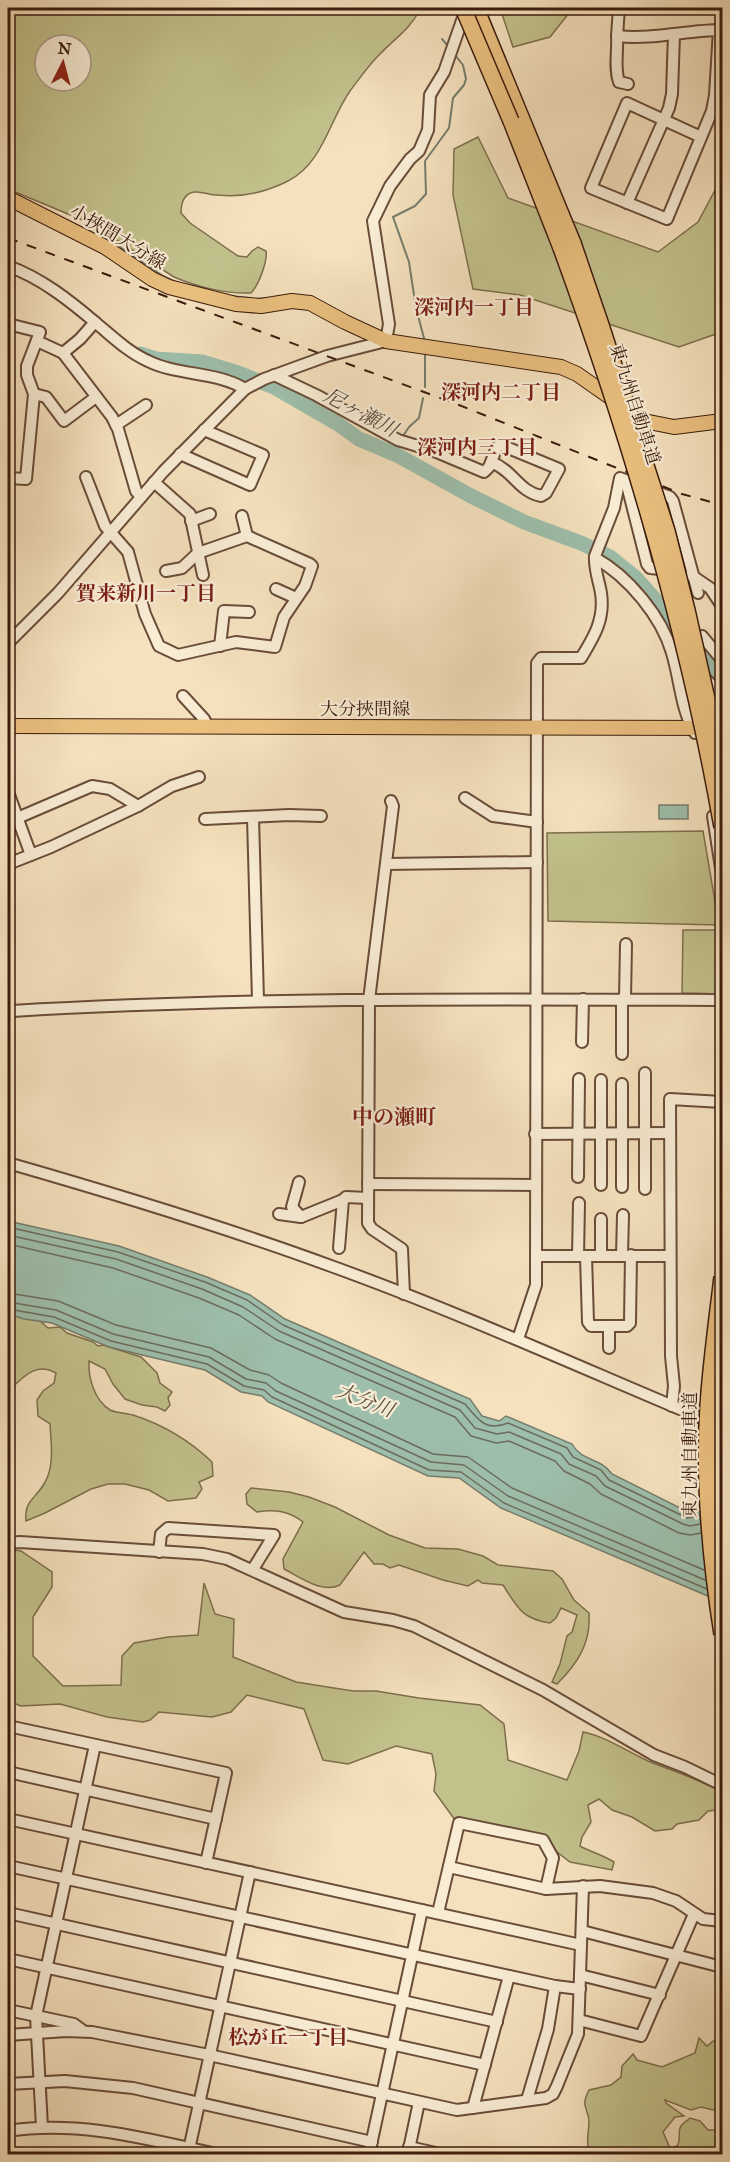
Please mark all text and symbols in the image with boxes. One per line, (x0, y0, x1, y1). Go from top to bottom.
north arrow (33, 33, 93, 93)
text: N (57, 38, 73, 59)
street label: 小挾間大分線 (66, 200, 170, 274)
district label: 深河内一丁目 (414, 295, 534, 319)
street label: 東九州自動車道 (605, 341, 665, 467)
district label: 深河内二丁目 (441, 380, 561, 404)
water label: 尼ヶ瀬川 (320, 383, 404, 442)
district label: 深河内三丁目 (417, 435, 537, 459)
district label: 賀来新川一丁目 (76, 581, 216, 605)
street label: 大分挾間線 (320, 698, 410, 720)
district label: 中の瀬町 (352, 1104, 436, 1130)
water label: 大分川 (333, 1378, 399, 1423)
street label: 東九州自動車道 (679, 1392, 701, 1518)
district label: 松が丘一丁目 (228, 2025, 348, 2049)

